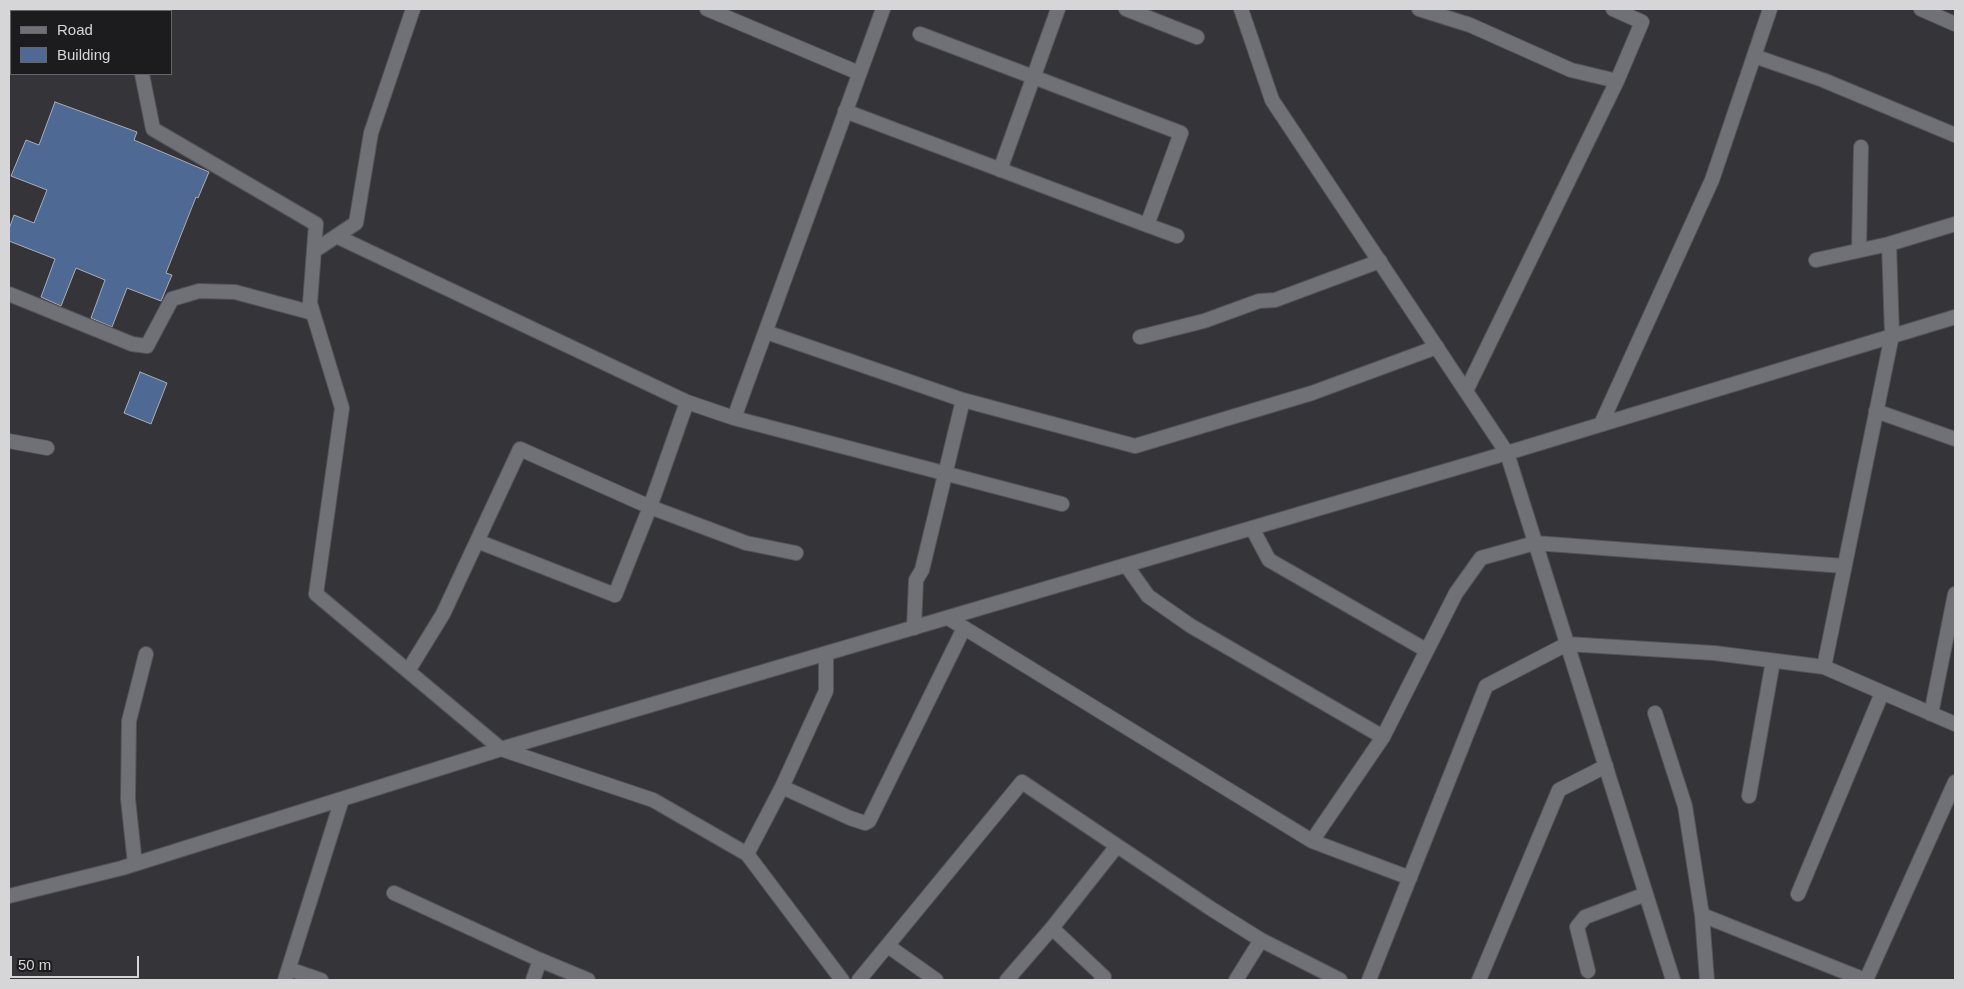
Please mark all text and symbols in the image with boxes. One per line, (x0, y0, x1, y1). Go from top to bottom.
legend (10, 10, 172, 75)
text: Road (57, 21, 93, 38)
text: Building (57, 46, 110, 63)
scale bar (12, 946, 141, 978)
text: 50 m (18, 956, 51, 973)

